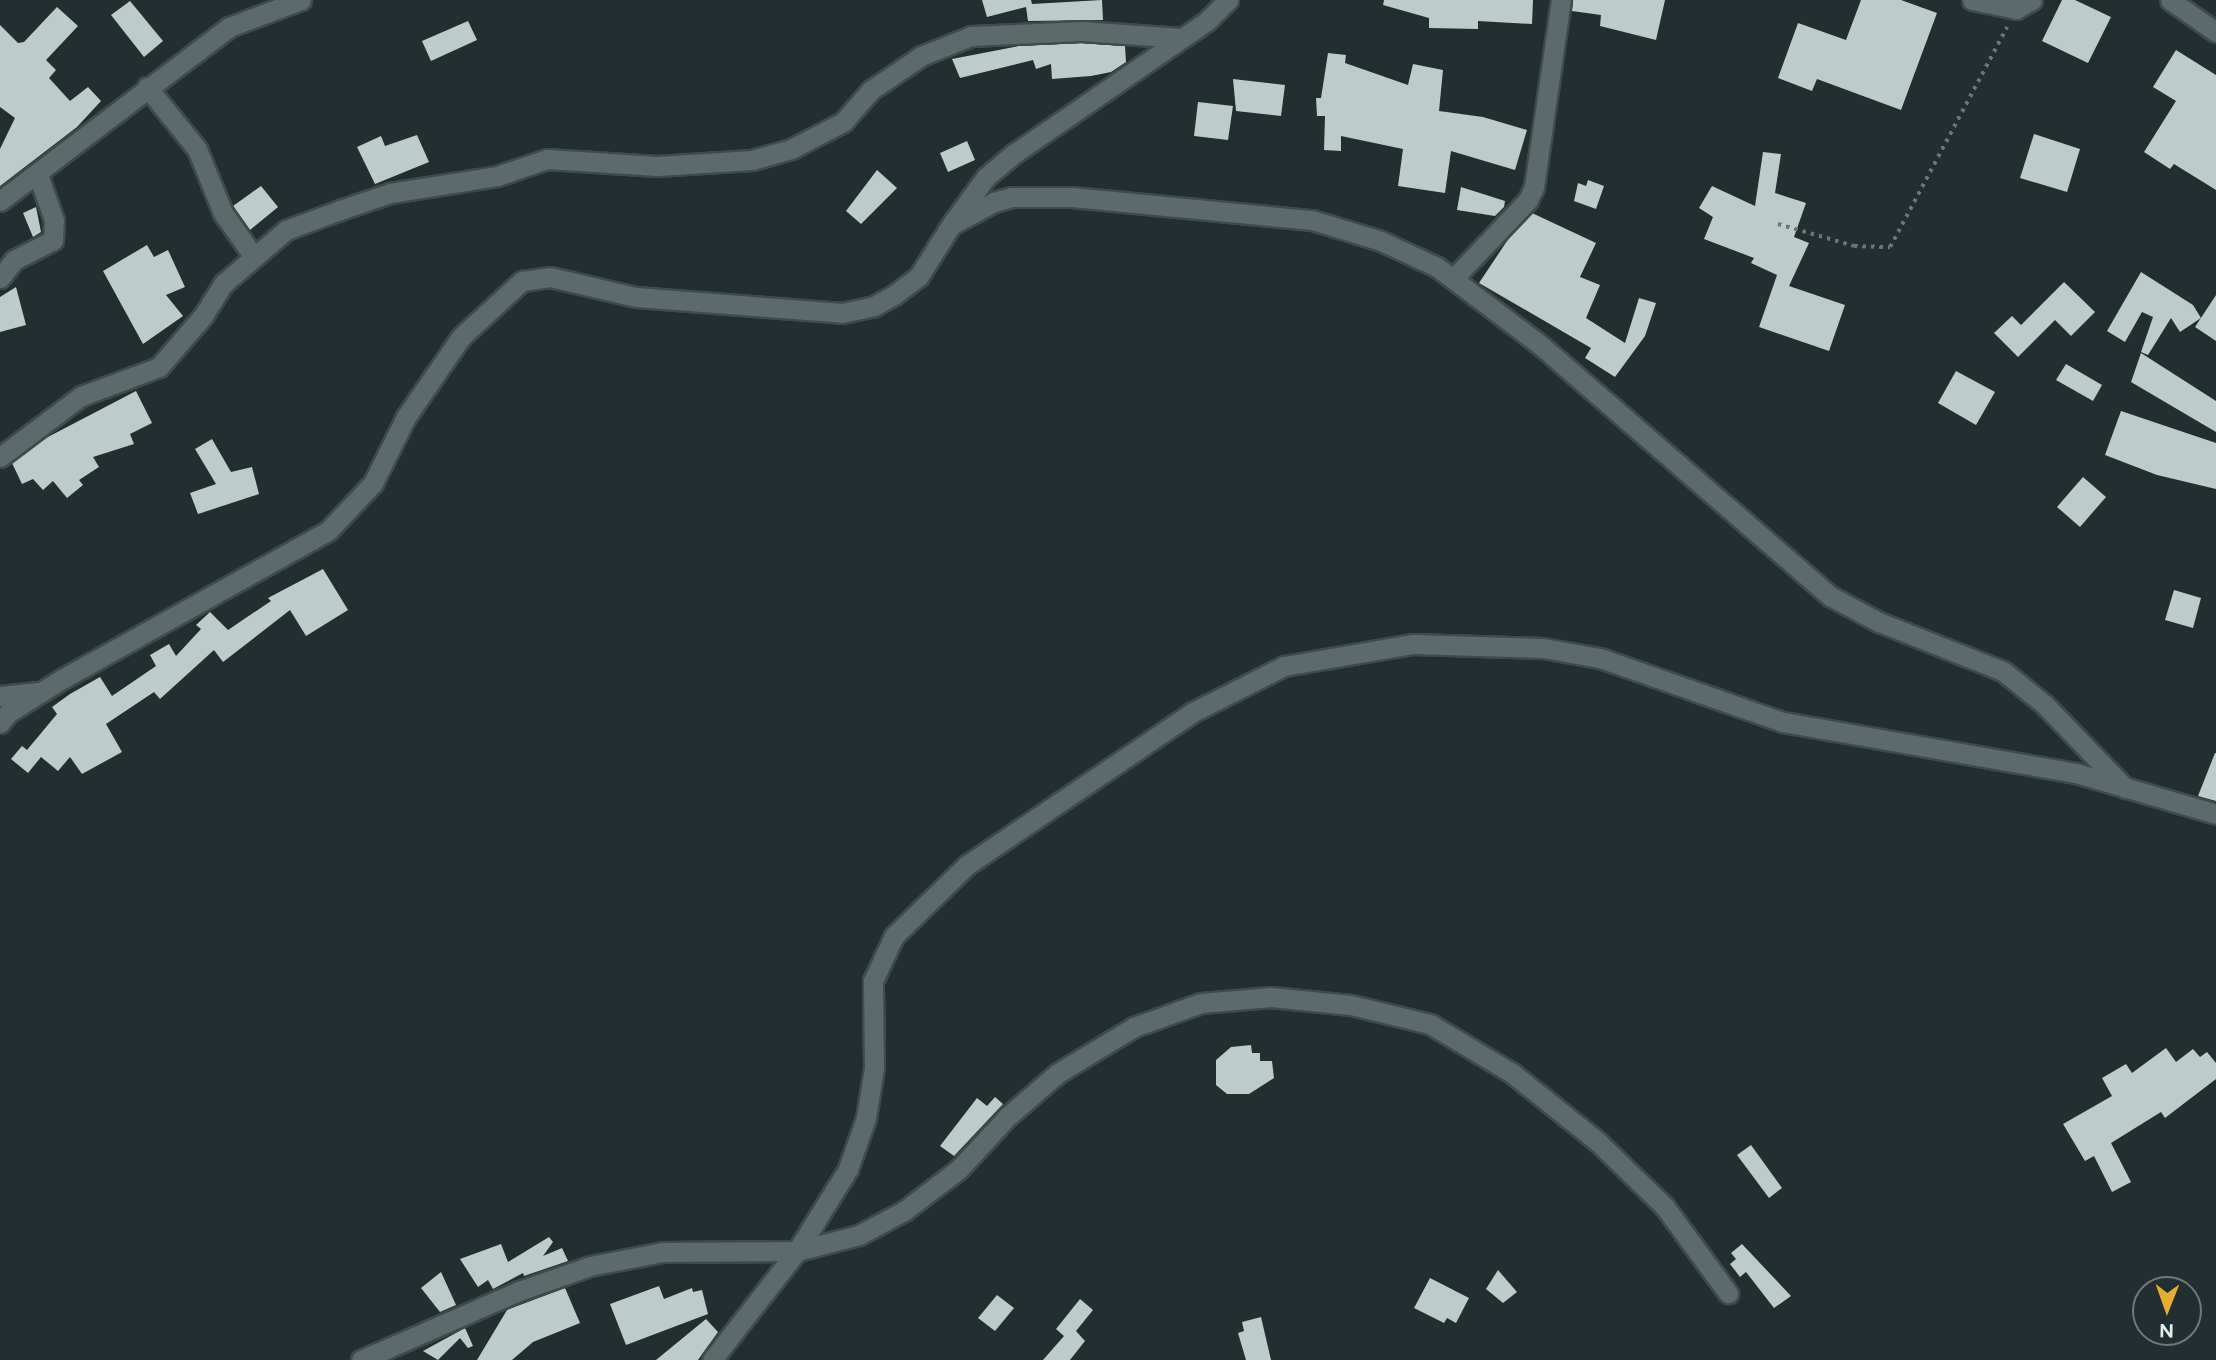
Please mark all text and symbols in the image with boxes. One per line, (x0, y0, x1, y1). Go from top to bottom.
north arrow (2132, 1276, 2202, 1346)
text: N (2159, 1319, 2174, 1342)

